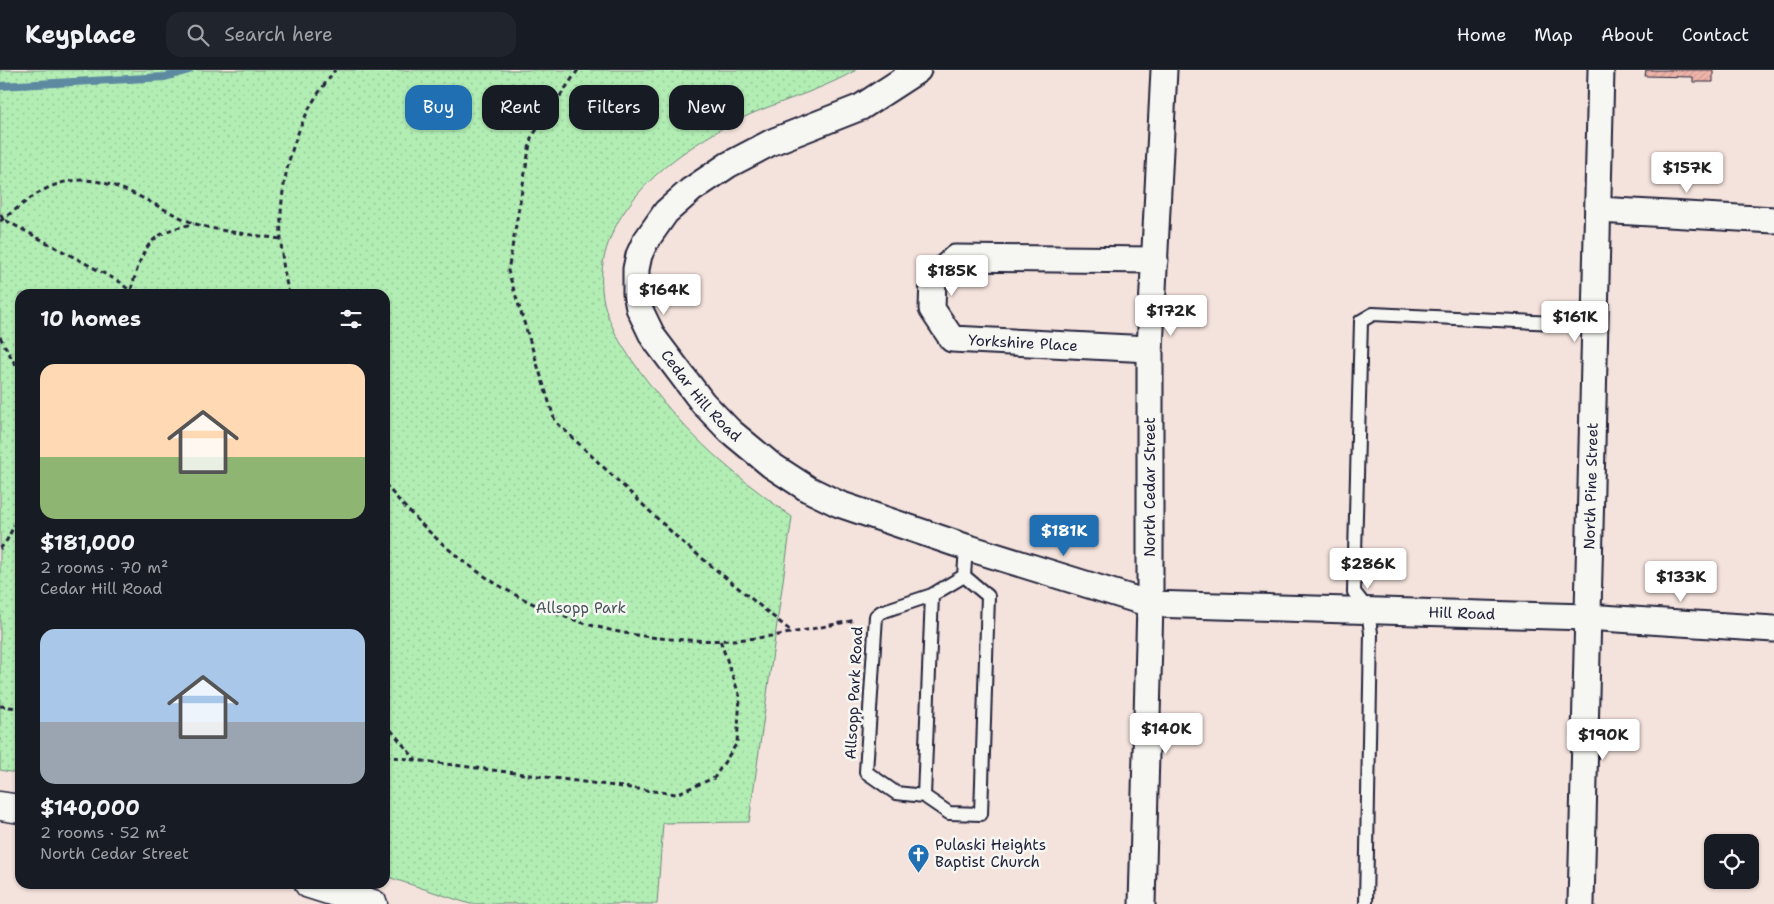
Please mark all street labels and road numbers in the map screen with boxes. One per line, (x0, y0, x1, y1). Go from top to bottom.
street label: Yorkshire Place (968, 330, 1078, 356)
street label: Cedar Hill Road (656, 346, 746, 447)
street label: North Cedar Street (1140, 417, 1160, 557)
street label: North Pine Street (1579, 422, 1603, 550)
street label: Hill Road (1428, 602, 1496, 624)
street label: Allsopp Park Road (841, 626, 867, 760)

